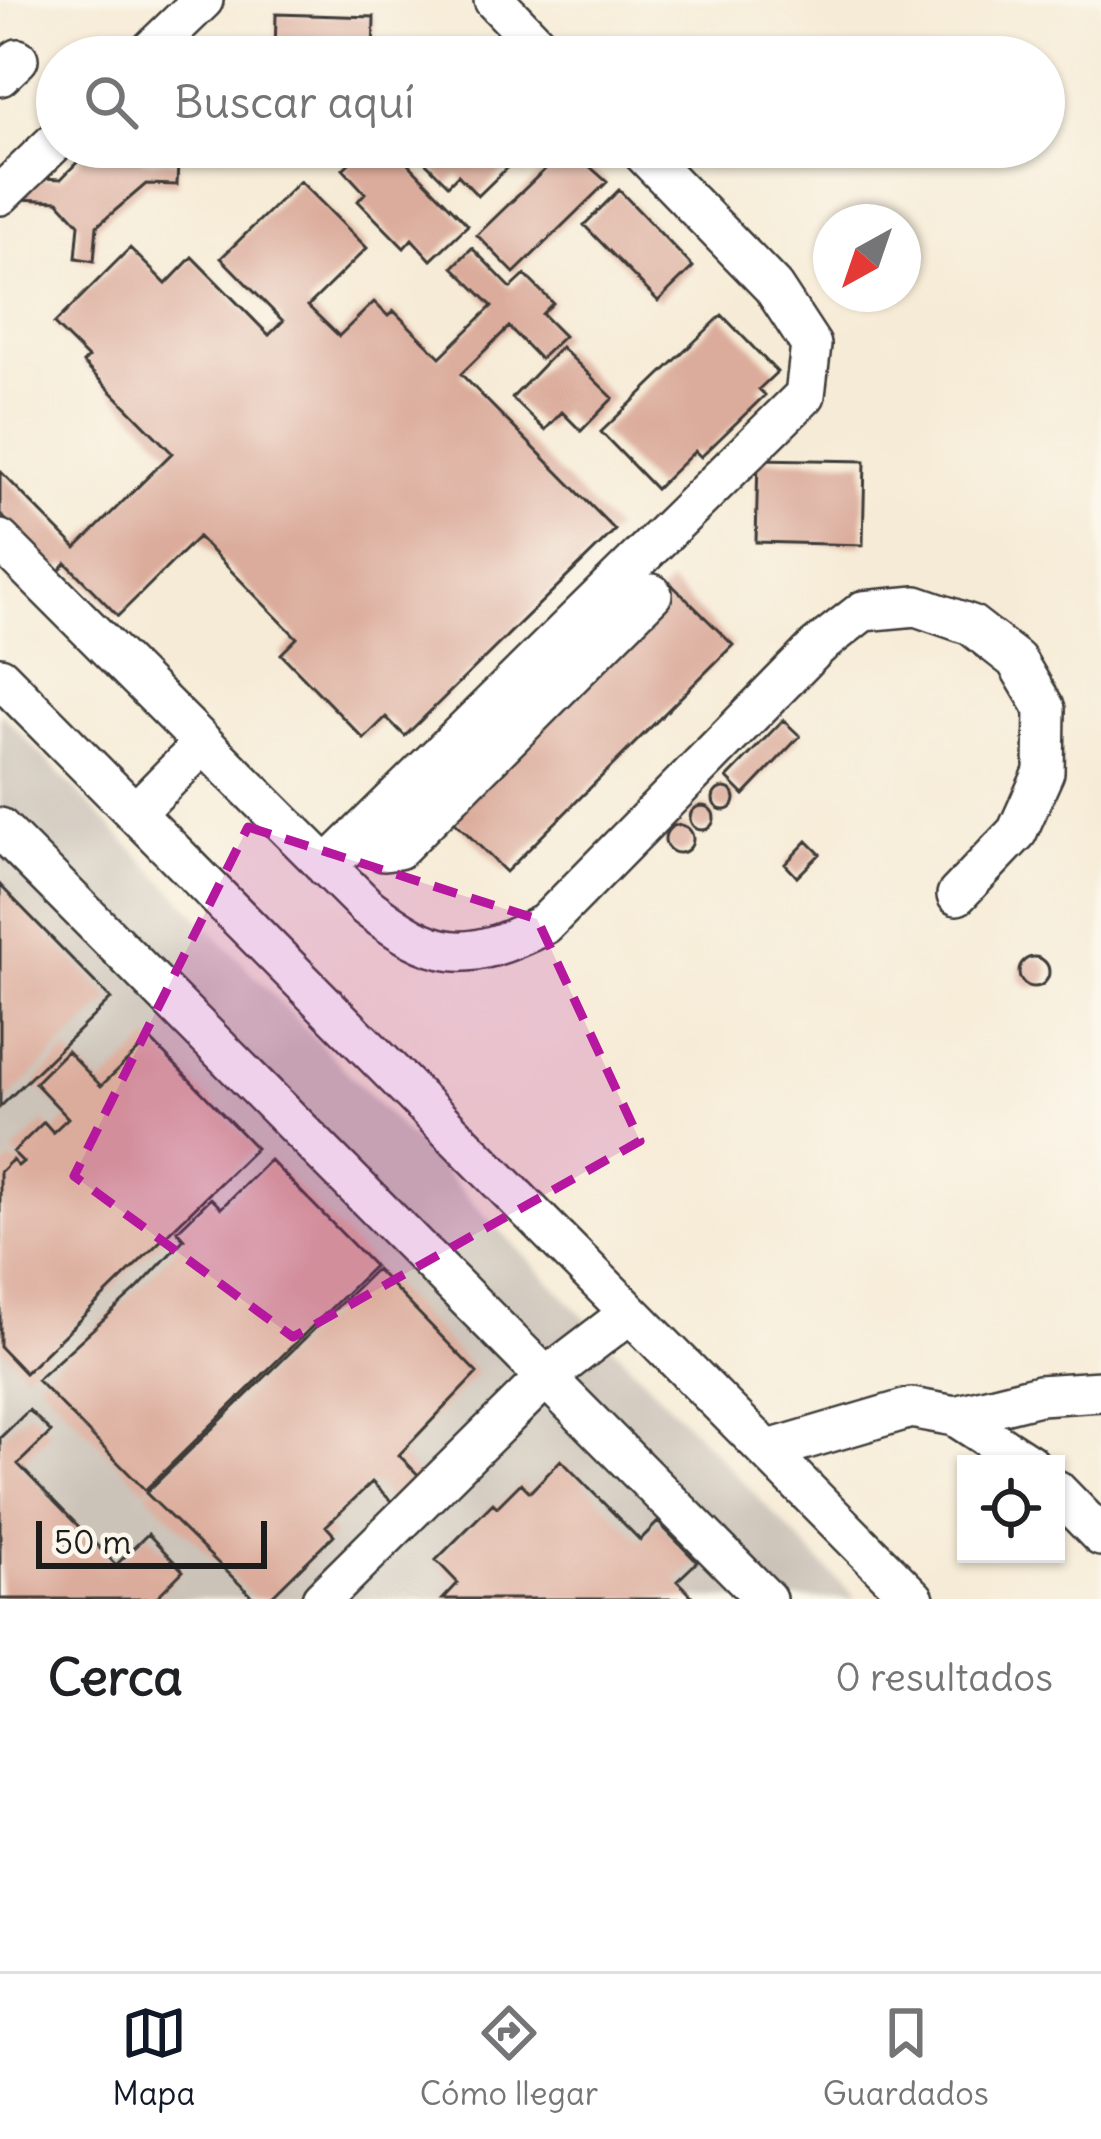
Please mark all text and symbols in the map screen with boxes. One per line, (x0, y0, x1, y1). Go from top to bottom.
search box (36, 36, 1065, 168)
icon: search (78, 69, 144, 135)
text: Buscar aquí (174, 74, 414, 130)
north arrow (813, 204, 921, 312)
map controls (957, 1455, 1065, 1563)
button: locate (957, 1455, 1065, 1563)
scale bar (36, 1515, 267, 1568)
text: 50 m (54, 1521, 131, 1563)
text: Cerca (48, 1645, 183, 1709)
text: 0 resultados (835, 1653, 1053, 1702)
tab: Mapa (112, 2000, 195, 2114)
tab: Cómo llegar (420, 2000, 598, 2114)
tab: Guardados (823, 2000, 989, 2114)

